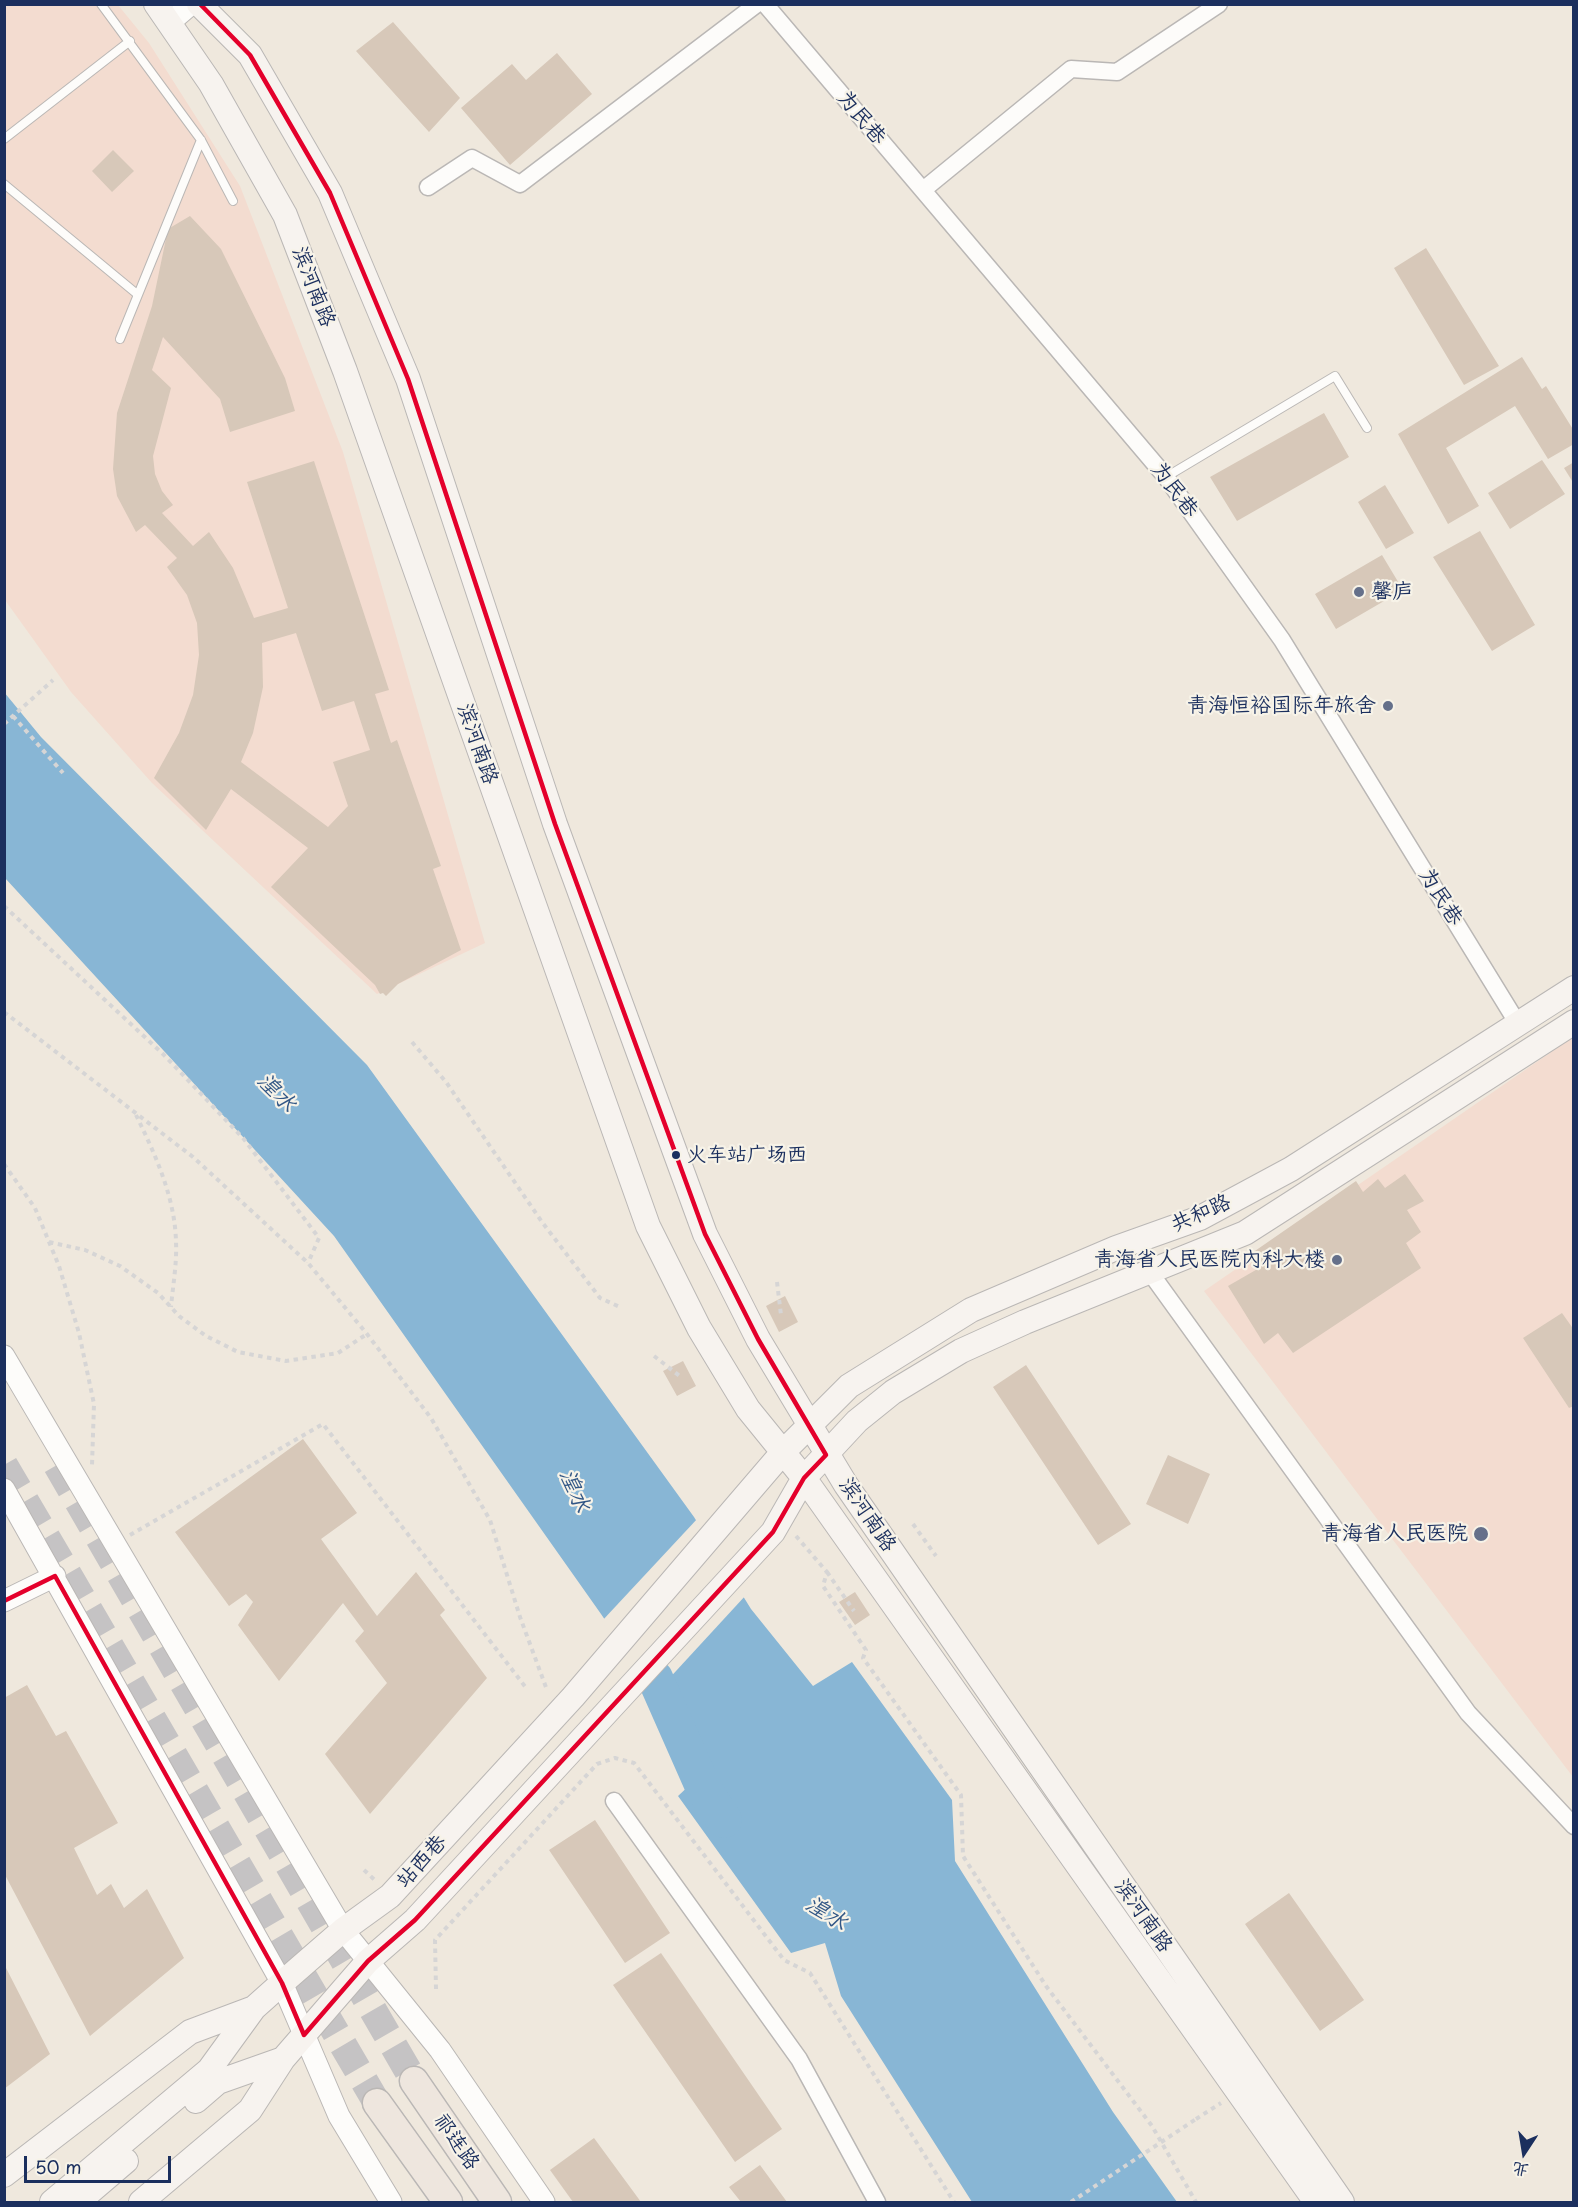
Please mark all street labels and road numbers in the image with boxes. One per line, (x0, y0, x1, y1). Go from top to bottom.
street label: 为民巷 (831, 86, 891, 150)
street label: 滨河南路 (286, 243, 340, 331)
street label: 为民巷 (1145, 457, 1203, 523)
street label: 滨河南路 (451, 700, 503, 788)
street label: 为民巷 (1413, 864, 1467, 930)
street label: 共和路 (1167, 1190, 1235, 1238)
street label: 滨河南路 (833, 1473, 901, 1557)
street label: 站西巷 (392, 1830, 452, 1894)
street label: 滨河南路 (1109, 1874, 1177, 1958)
street label: 祁连路 (428, 2109, 484, 2175)

